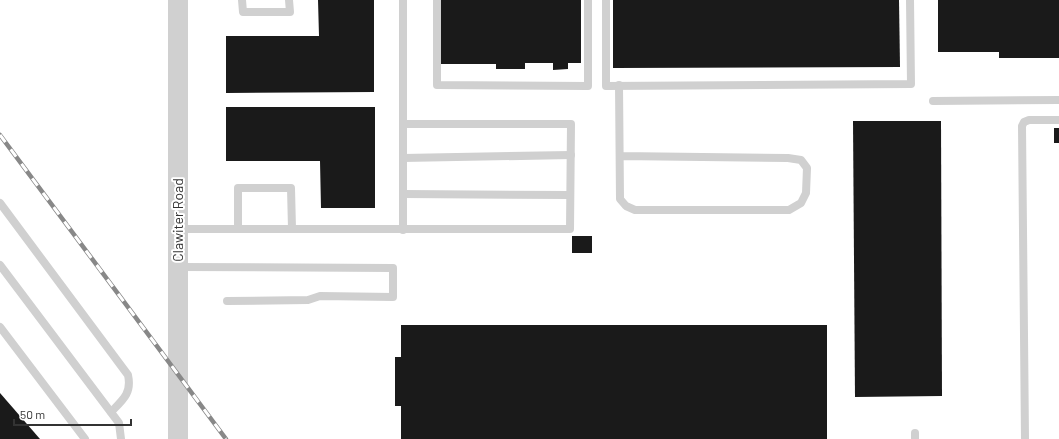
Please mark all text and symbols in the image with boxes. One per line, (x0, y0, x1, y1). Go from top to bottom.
street label: Clawiter Road (169, 178, 186, 262)
scale bar (14, 401, 131, 427)
text: 50 m (20, 407, 45, 421)

